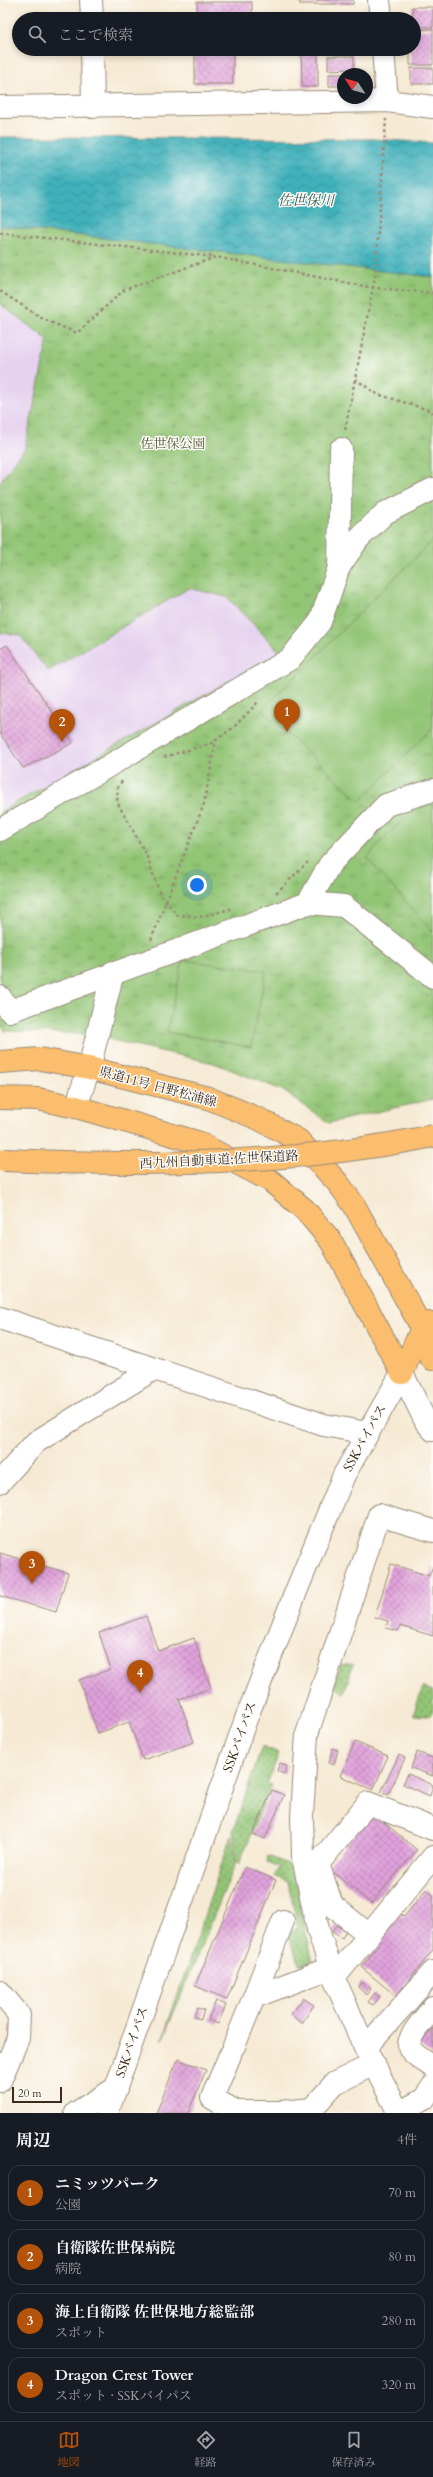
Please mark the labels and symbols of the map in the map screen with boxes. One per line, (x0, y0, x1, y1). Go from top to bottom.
north arrow (337, 68, 373, 104)
water label: 佐世保川 (278, 191, 336, 210)
park label: 佐世保公園 (140, 435, 206, 453)
pin: 1 (274, 699, 300, 732)
pin: 2 (49, 709, 75, 742)
your location (187, 875, 207, 895)
street label: 県道11号 日野松浦線 (97, 1063, 219, 1111)
street label: 西九州自動車道;佐世保道路 (139, 1147, 299, 1173)
street label: SSKバイパス (339, 1401, 391, 1475)
pin: 3 (19, 1551, 45, 1584)
pin: 4 (127, 1660, 153, 1693)
street label: SSKバイパス (219, 1699, 261, 1775)
street label: SSKバイパス (111, 2004, 153, 2080)
scale bar (12, 2085, 62, 2104)

